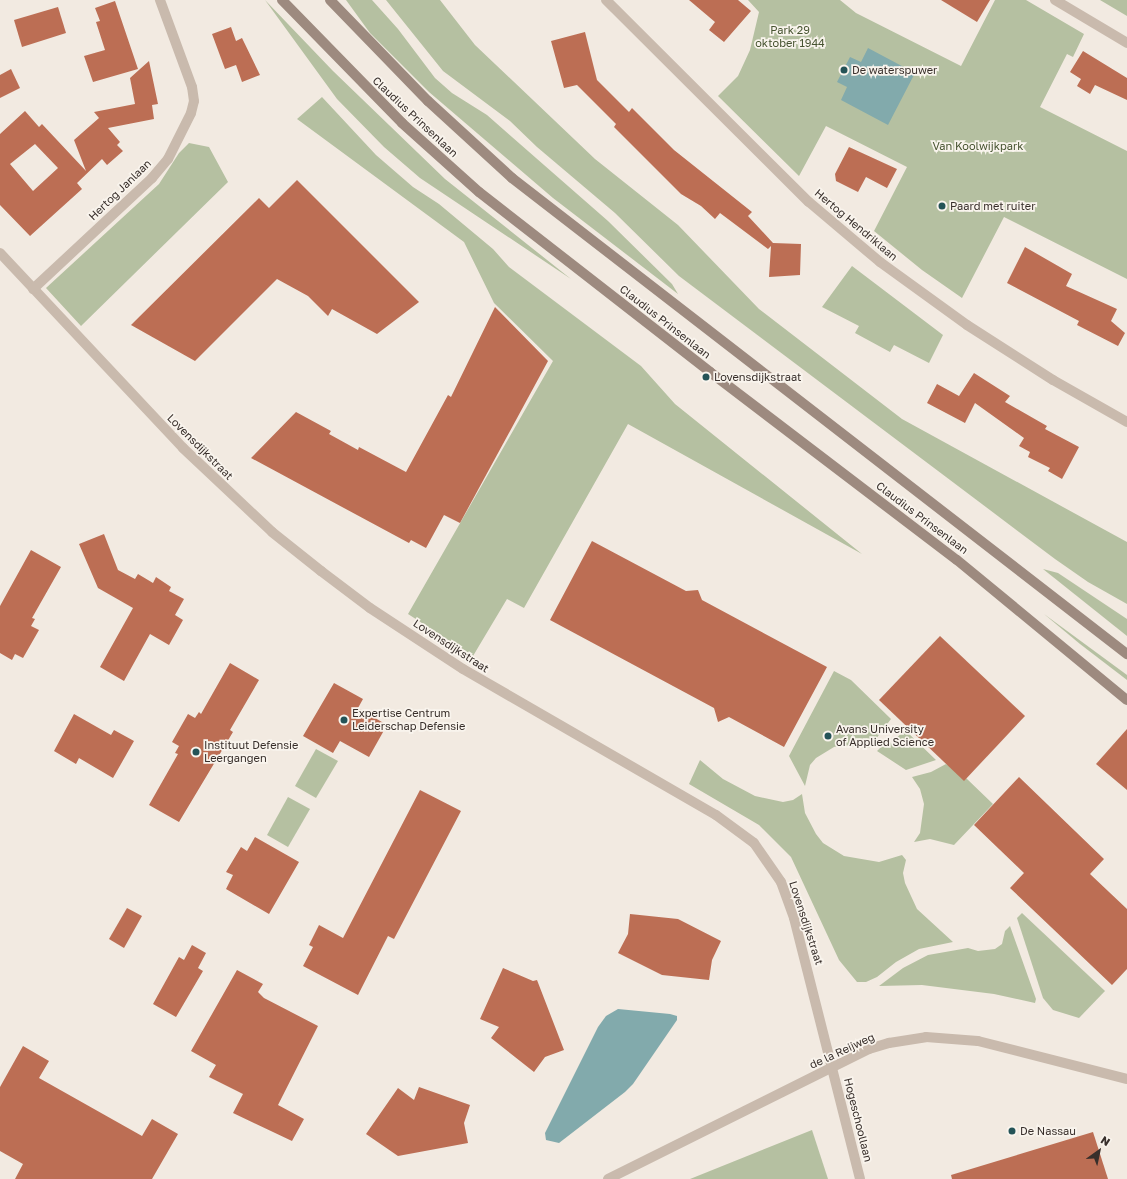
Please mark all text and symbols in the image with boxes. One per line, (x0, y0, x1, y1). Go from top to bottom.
park label: Park 29 oktober 1944 (755, 24, 825, 50)
place label: De waterspuwer (852, 63, 937, 77)
marker: De waterspuwer (839, 65, 849, 75)
street label: Claudius Prinsenlaan (370, 74, 460, 160)
park label: Van Koolwijkpark (933, 139, 1023, 153)
street label: Hertog Janlaan (86, 157, 154, 223)
street label: Hertog Hendriklaan (812, 186, 900, 264)
place label: Paard met ruiter (950, 199, 1035, 213)
marker: Paard met ruiter (937, 201, 947, 211)
street label: Claudius Prinsenlaan (617, 282, 713, 362)
place label: Lovensdijkstraat (714, 370, 801, 384)
marker: Lovensdijkstraat (701, 372, 711, 382)
street label: Lovensdijkstraat (164, 411, 236, 483)
street label: Claudius Prinsenlaan (873, 479, 971, 557)
street label: Lovensdijkstraat (411, 617, 491, 675)
place label: Expertise Centrum Leiderschap Defensie (352, 707, 465, 733)
marker: Expertise Centrum Leiderschap Defensie (339, 715, 349, 725)
place label: Avans University of Applied Science (836, 723, 934, 749)
marker: Avans University of Applied Science (823, 731, 833, 741)
place label: Instituut Defensie Leergangen (204, 739, 298, 765)
marker: Instituut Defensie Leergangen (191, 747, 201, 757)
street label: Lovensdijkstraat (786, 879, 826, 967)
street label: de la Reijweg (808, 1030, 876, 1072)
street label: Hogeschoollaan (841, 1077, 875, 1163)
place label: De Nassau (1020, 1124, 1076, 1138)
marker: De Nassau (1007, 1126, 1017, 1136)
north arrow (1079, 1131, 1119, 1171)
text: N (1099, 1133, 1113, 1148)

